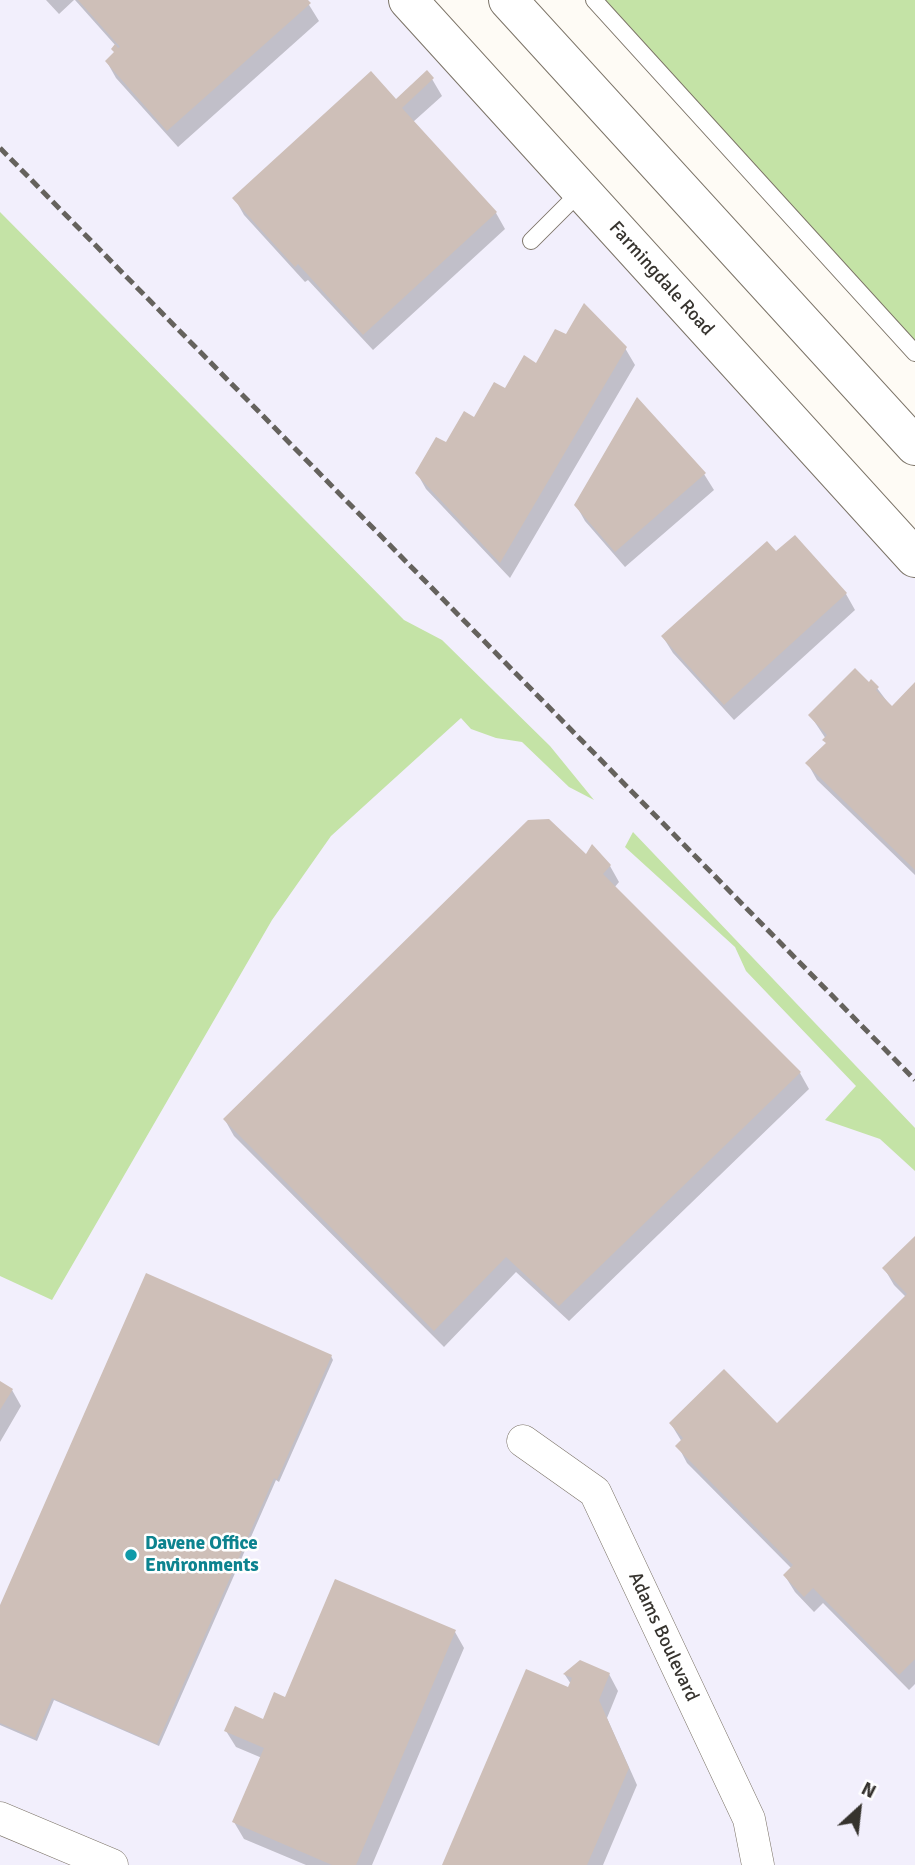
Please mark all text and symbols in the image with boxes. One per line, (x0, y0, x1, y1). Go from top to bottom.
street label: Farmingdale Road (604, 217, 718, 341)
place label: Davene Office Environments (145, 1533, 259, 1577)
marker: Davene Office Environments (123, 1547, 139, 1563)
street label: Adams Boulevard (623, 1569, 703, 1705)
north arrow (824, 1774, 894, 1844)
text: N (857, 1777, 880, 1804)

